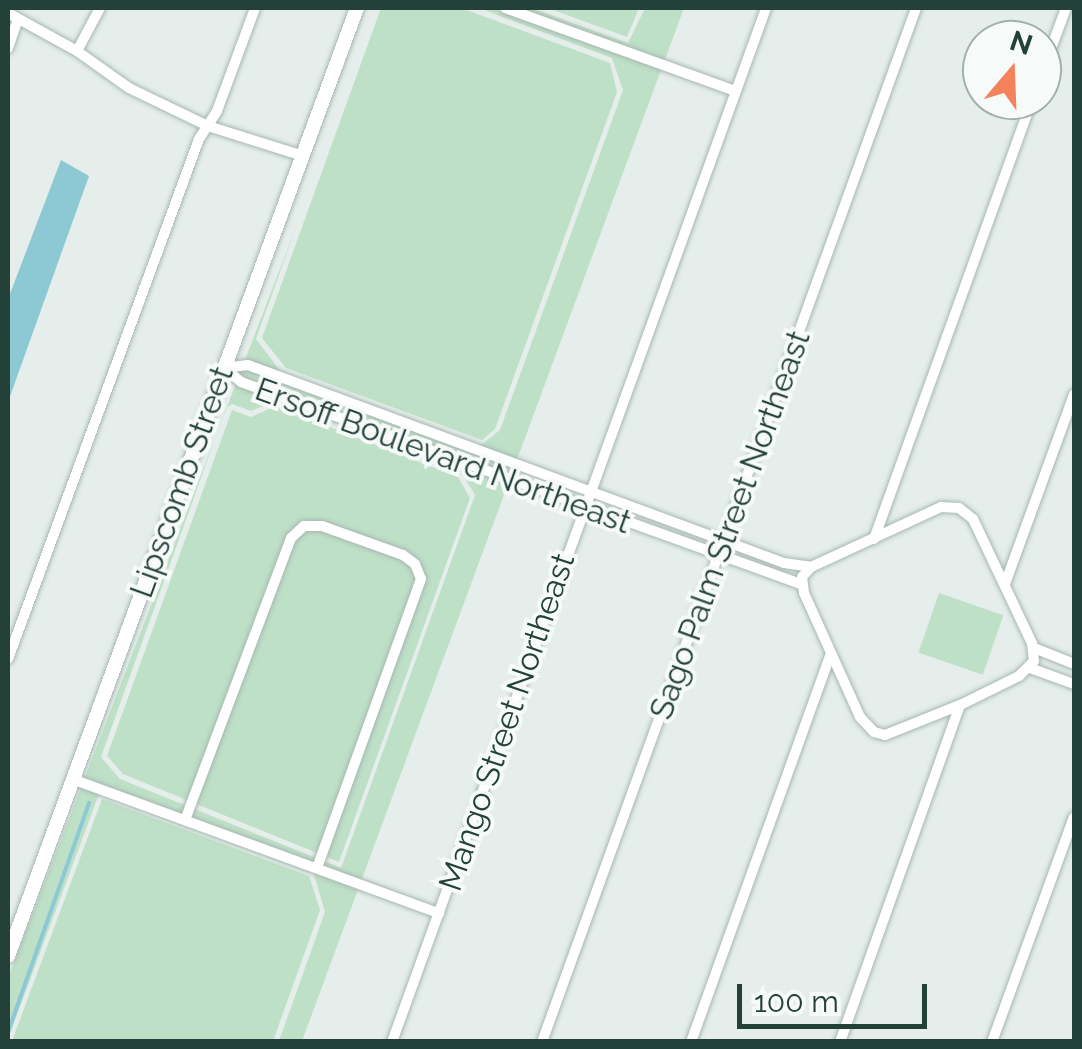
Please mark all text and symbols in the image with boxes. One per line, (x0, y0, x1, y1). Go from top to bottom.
north arrow (962, 20, 1062, 120)
text: N (1006, 24, 1037, 62)
street label: Sago Palm Street Northeast (642, 325, 818, 725)
street label: Lipscomb Street (122, 361, 242, 603)
street label: Ersoff Boulevard Northeast (250, 370, 636, 542)
street label: Mango Street Northeast (431, 548, 583, 896)
scale bar (742, 964, 932, 1026)
text: 100 m (754, 984, 839, 1019)

